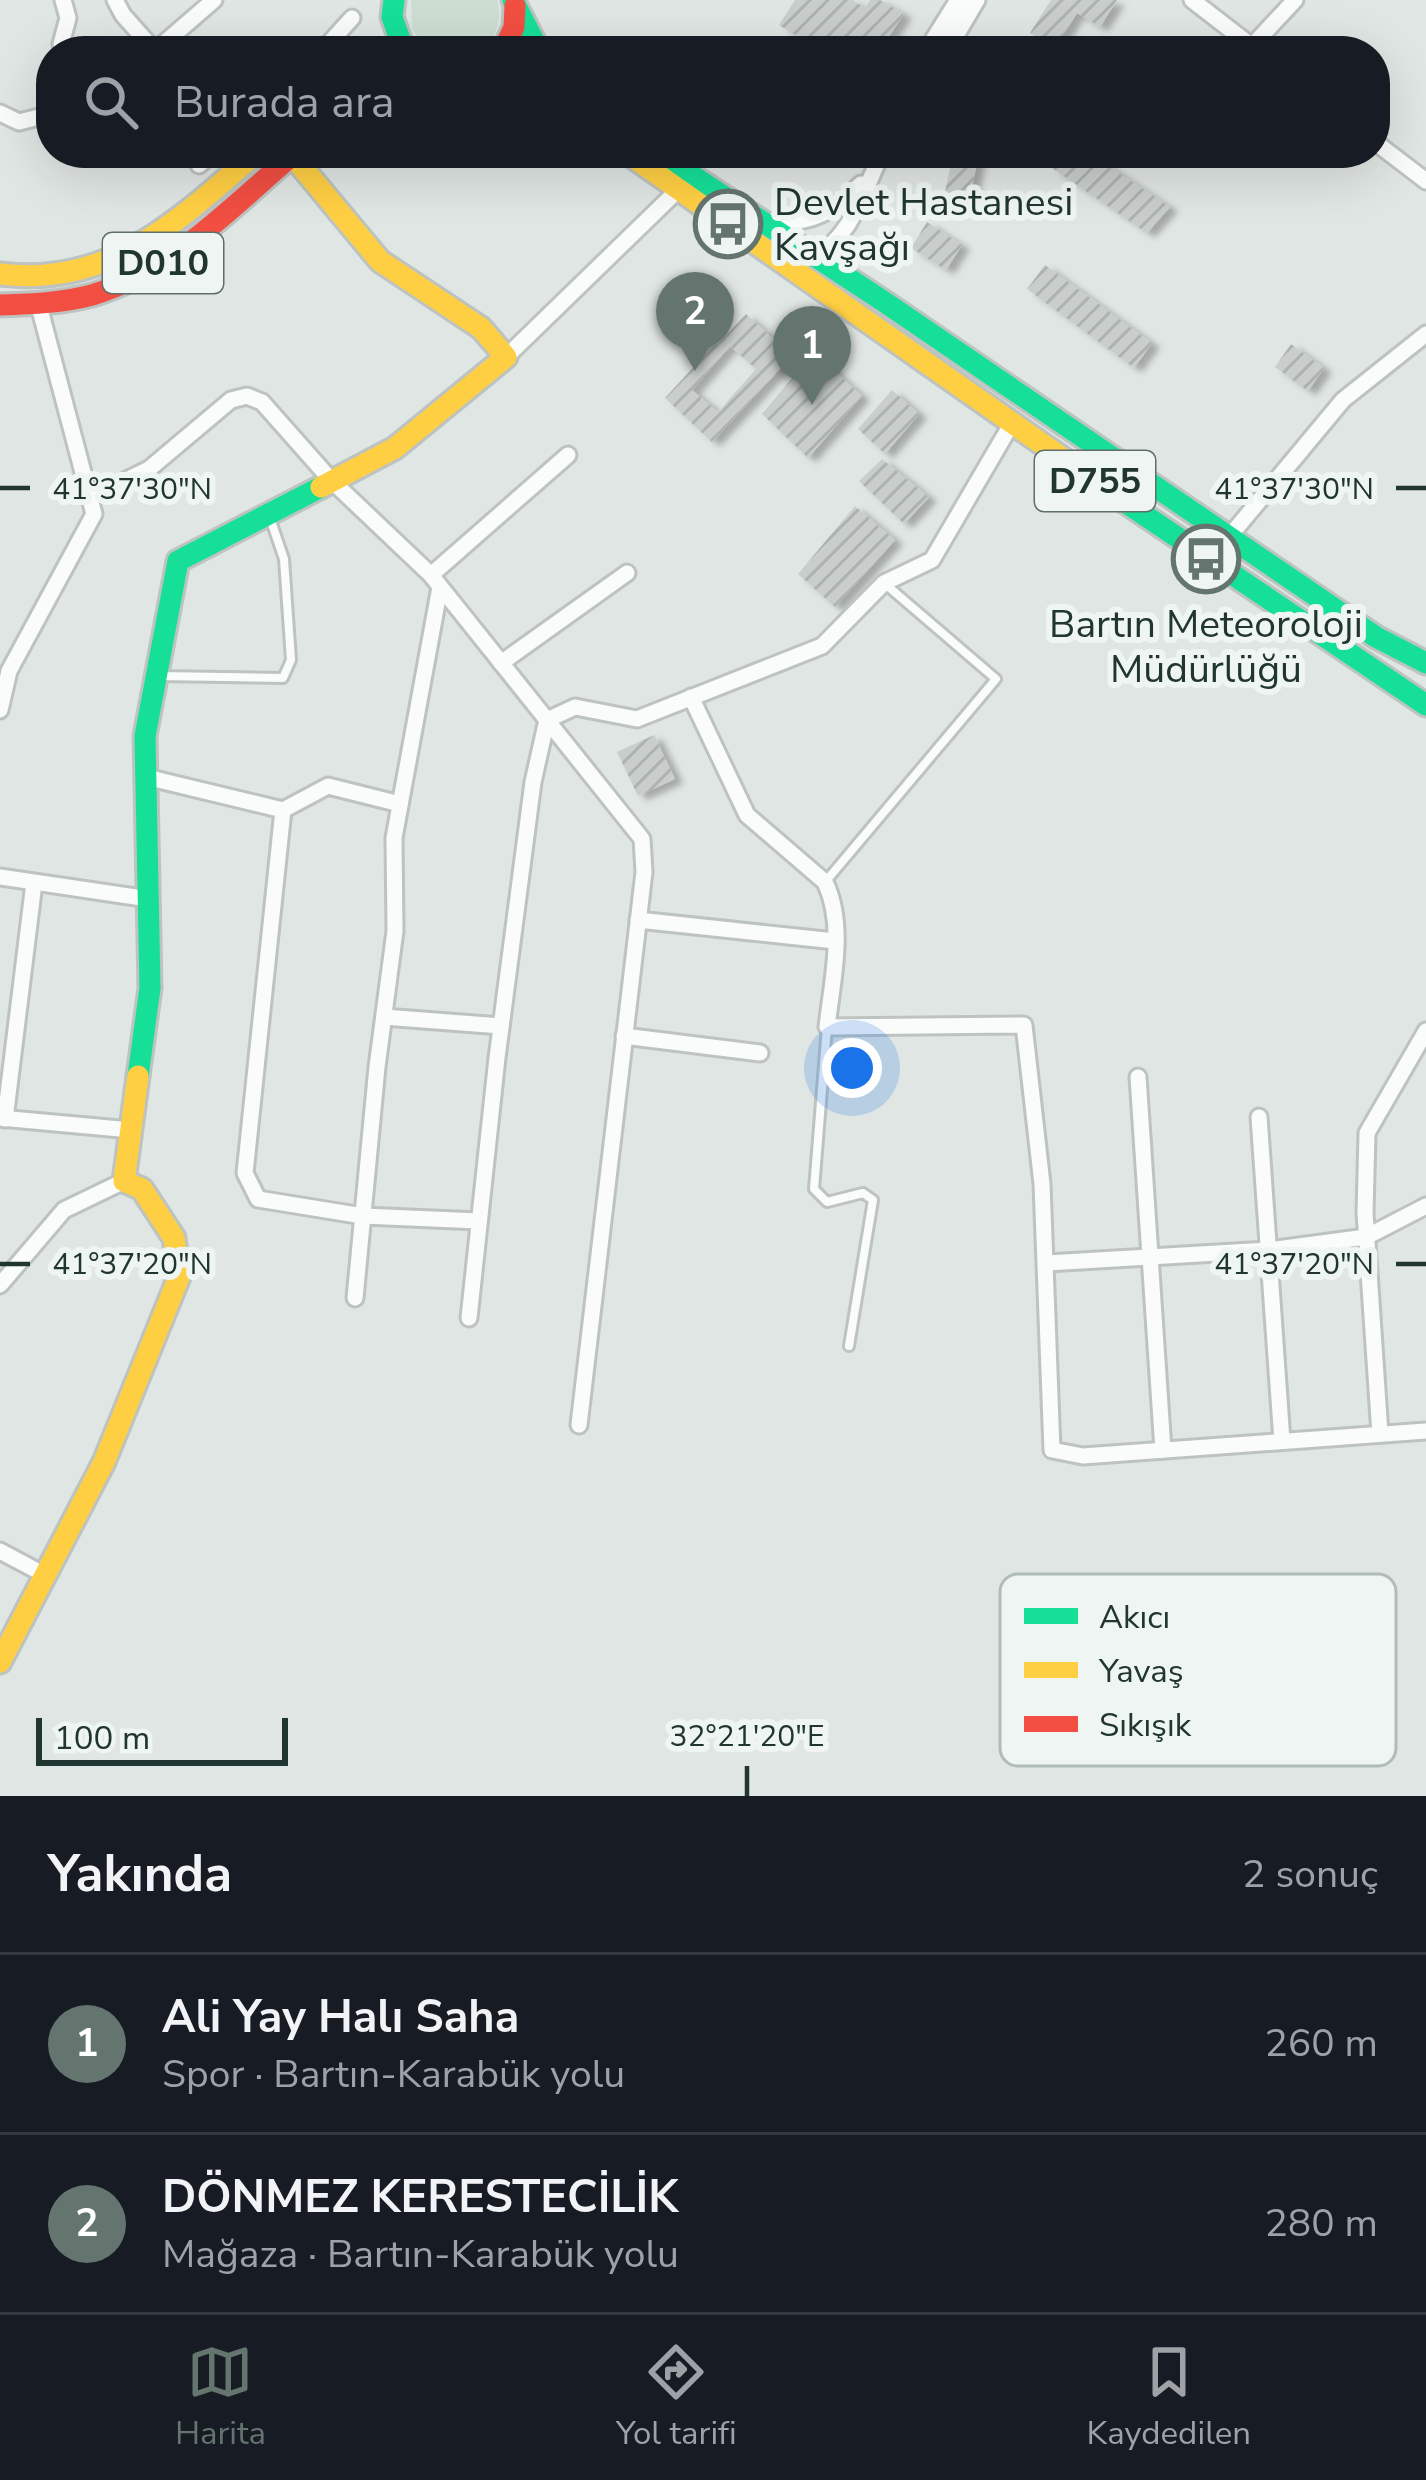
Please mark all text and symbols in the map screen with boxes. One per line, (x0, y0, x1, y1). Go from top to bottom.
search box (36, 36, 1390, 168)
icon: search (78, 69, 144, 135)
text: Burada ara (174, 72, 395, 133)
place label: Devlet Hastanesi Kavşağı (774, 176, 1073, 274)
bus stop icon: Devlet Hastanesi Kavşağı (693, 189, 763, 259)
road number: D010 (103, 233, 223, 293)
pin: 2 (656, 272, 734, 371)
pin: 1 (773, 306, 851, 405)
road number: D755 (1035, 451, 1155, 511)
text: 41°37'30"N (52, 469, 212, 510)
text: 41°37'30"N (1214, 469, 1374, 510)
bus stop icon: Bartın Meteoroloji Müdürlüğü (1171, 524, 1241, 594)
place label: Bartın Meteoroloji Müdürlüğü (1049, 598, 1363, 696)
your location (822, 1038, 882, 1098)
text: 41°37'20"N (52, 1244, 212, 1285)
text: 41°37'20"N (1214, 1244, 1374, 1285)
legend (1000, 1574, 1396, 1766)
text: Akıcı (1099, 1595, 1170, 1640)
text: Yavaş (1098, 1649, 1184, 1694)
text: Sıkışık (1099, 1703, 1192, 1748)
scale bar (36, 1712, 288, 1765)
text: 100 m (54, 1716, 150, 1761)
text: 32°21'20"E (670, 1716, 824, 1757)
text: Yakında (48, 1839, 232, 1909)
text: 2 sonuç (1242, 1848, 1378, 1901)
text: Ali Yay Halı Saha (162, 1987, 519, 2048)
text: 1 (75, 2017, 99, 2070)
text: 260 m (1264, 2017, 1378, 2070)
text: Spor · Bartın-Karabük yolu (162, 2048, 625, 2101)
text: DÖNMEZ KERESTECİLİK (162, 2167, 678, 2228)
text: 2 (75, 2197, 99, 2250)
text: 280 m (1264, 2197, 1378, 2250)
text: Mağaza · Bartın-Karabük yolu (162, 2228, 679, 2281)
tab: Harita (175, 2339, 266, 2456)
tab: Yol tarifi (616, 2339, 737, 2456)
tab: Kaydedilen (1087, 2339, 1251, 2456)

